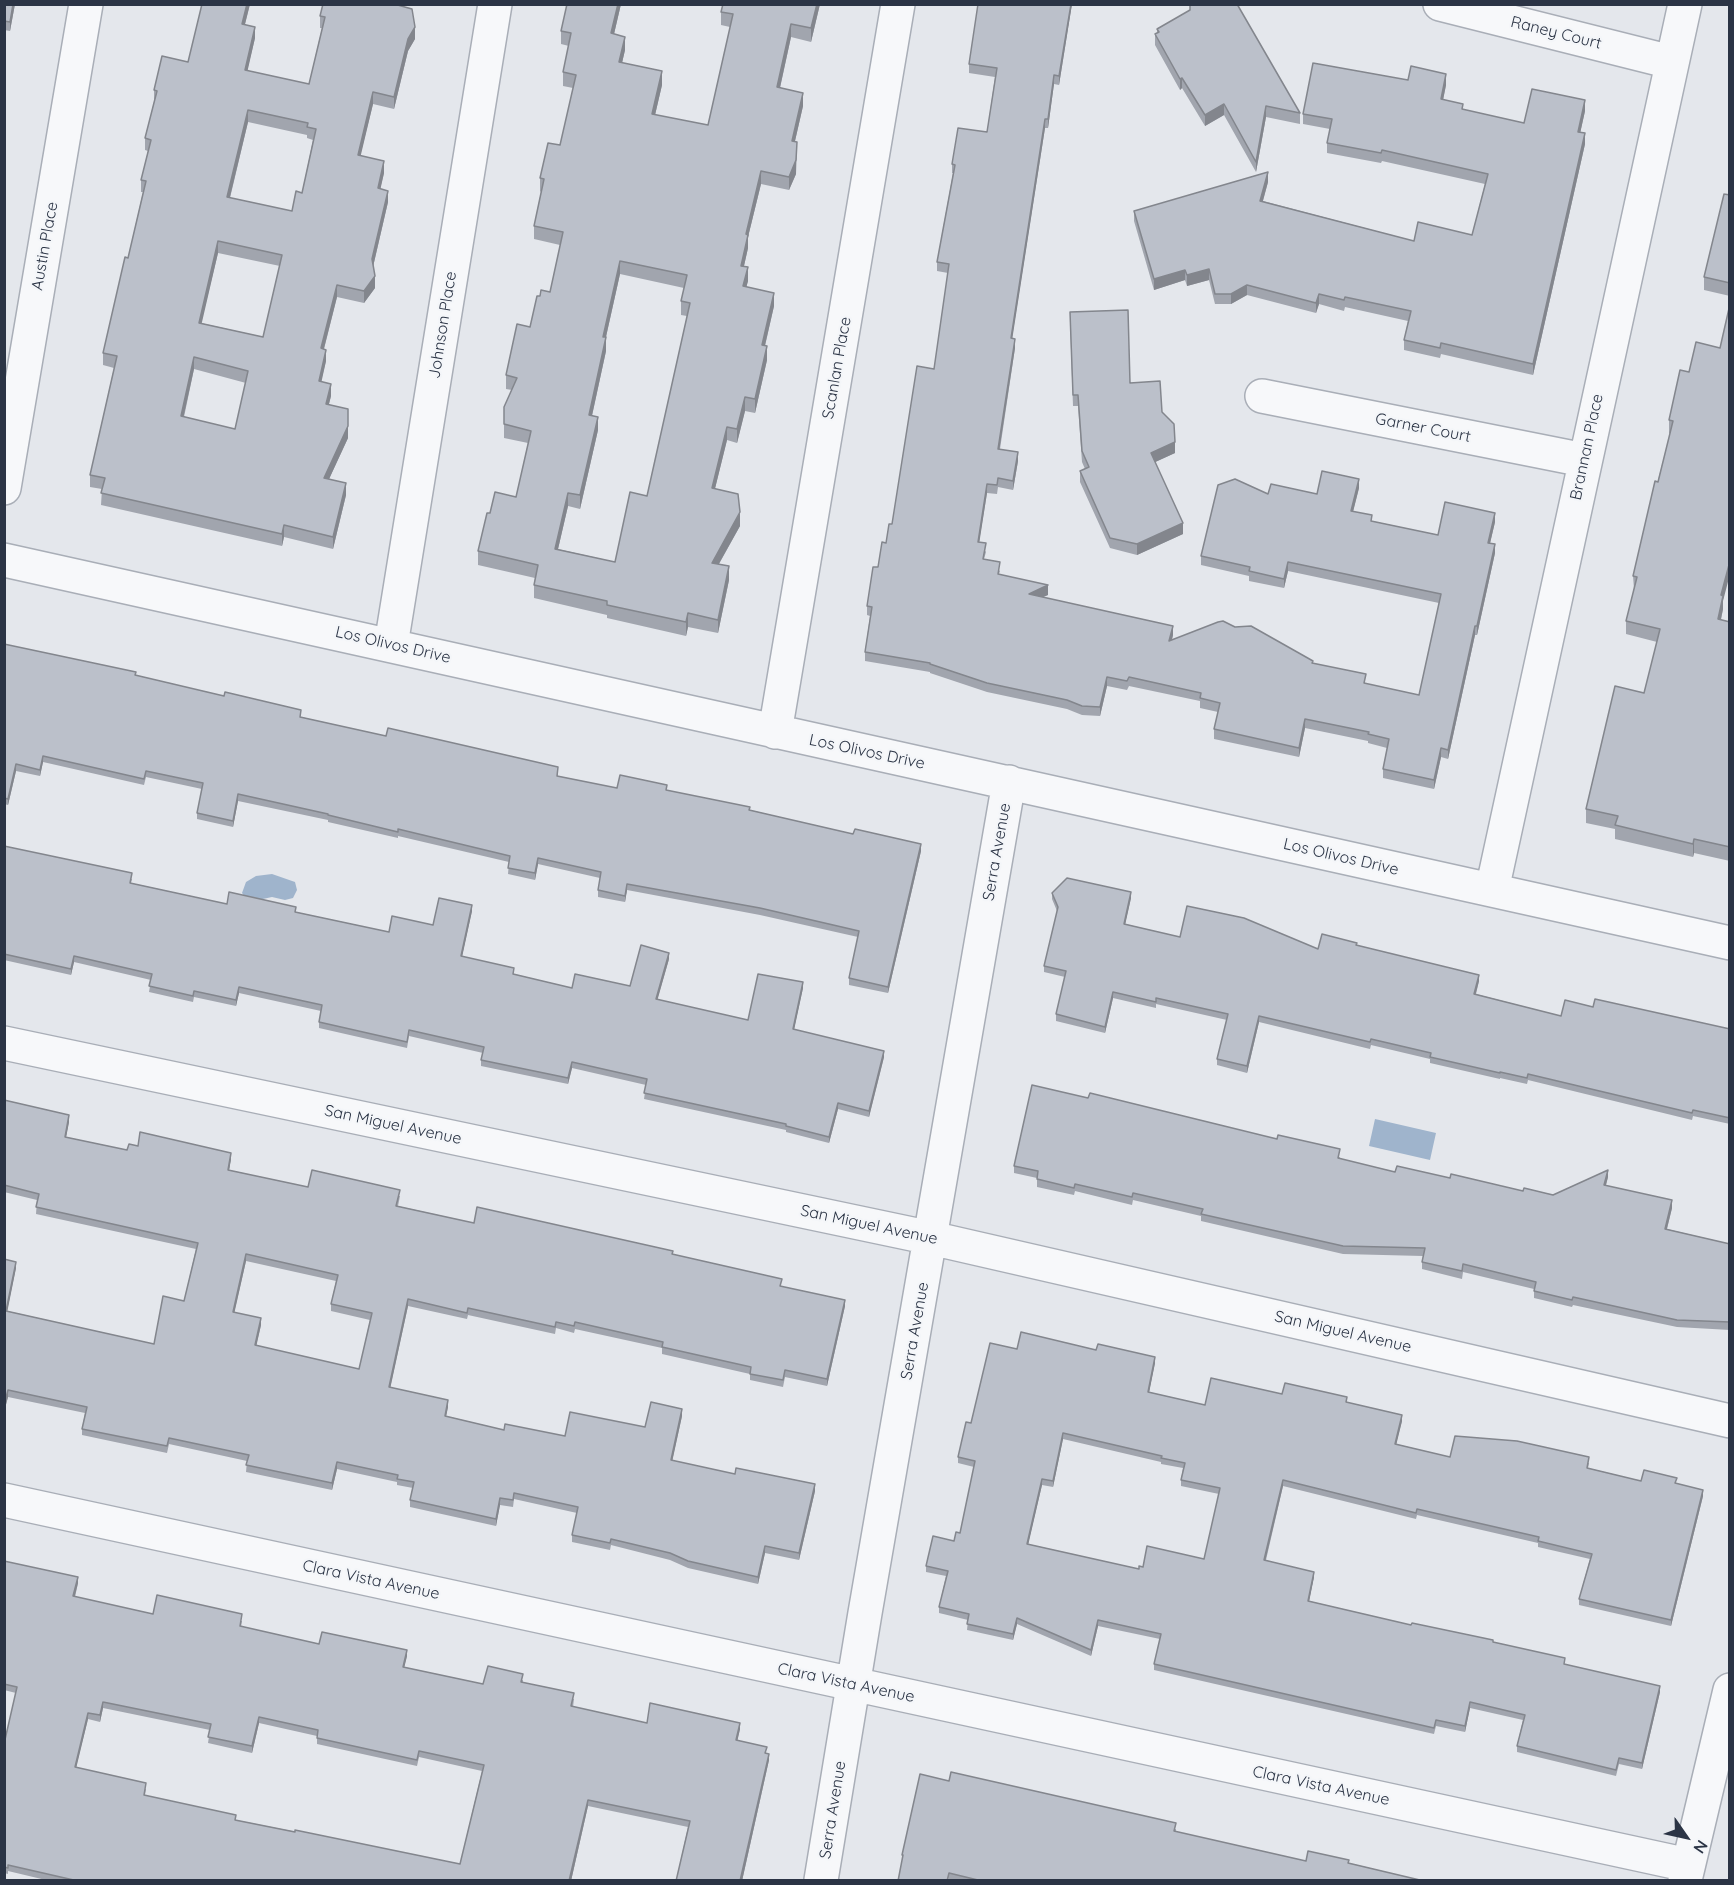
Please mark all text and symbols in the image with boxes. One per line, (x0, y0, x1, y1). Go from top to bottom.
street label: Raney Court (1509, 12, 1603, 54)
street label: Austin Place (28, 200, 62, 292)
street label: Johnson Place (425, 270, 461, 380)
street label: Scanlan Place (819, 315, 855, 421)
street label: Brannan Place (1566, 392, 1608, 502)
street label: Garner Court (1374, 409, 1472, 447)
street label: Los Olivos Drive (333, 622, 453, 668)
street label: Los Olivos Drive (807, 730, 927, 774)
street label: Serra Avenue (979, 802, 1015, 902)
street label: Los Olivos Drive (1281, 834, 1401, 880)
street label: San Miguel Avenue (323, 1101, 463, 1149)
street label: San Miguel Avenue (799, 1201, 939, 1249)
street label: Serra Avenue (897, 1281, 933, 1381)
street label: San Miguel Avenue (1273, 1307, 1413, 1357)
street label: Clara Vista Avenue (301, 1556, 441, 1604)
street label: Clara Vista Avenue (776, 1659, 916, 1707)
street label: Serra Avenue (816, 1760, 850, 1860)
street label: Clara Vista Avenue (1251, 1762, 1391, 1810)
north arrow (1656, 1807, 1716, 1867)
text: N (1689, 1837, 1713, 1858)

